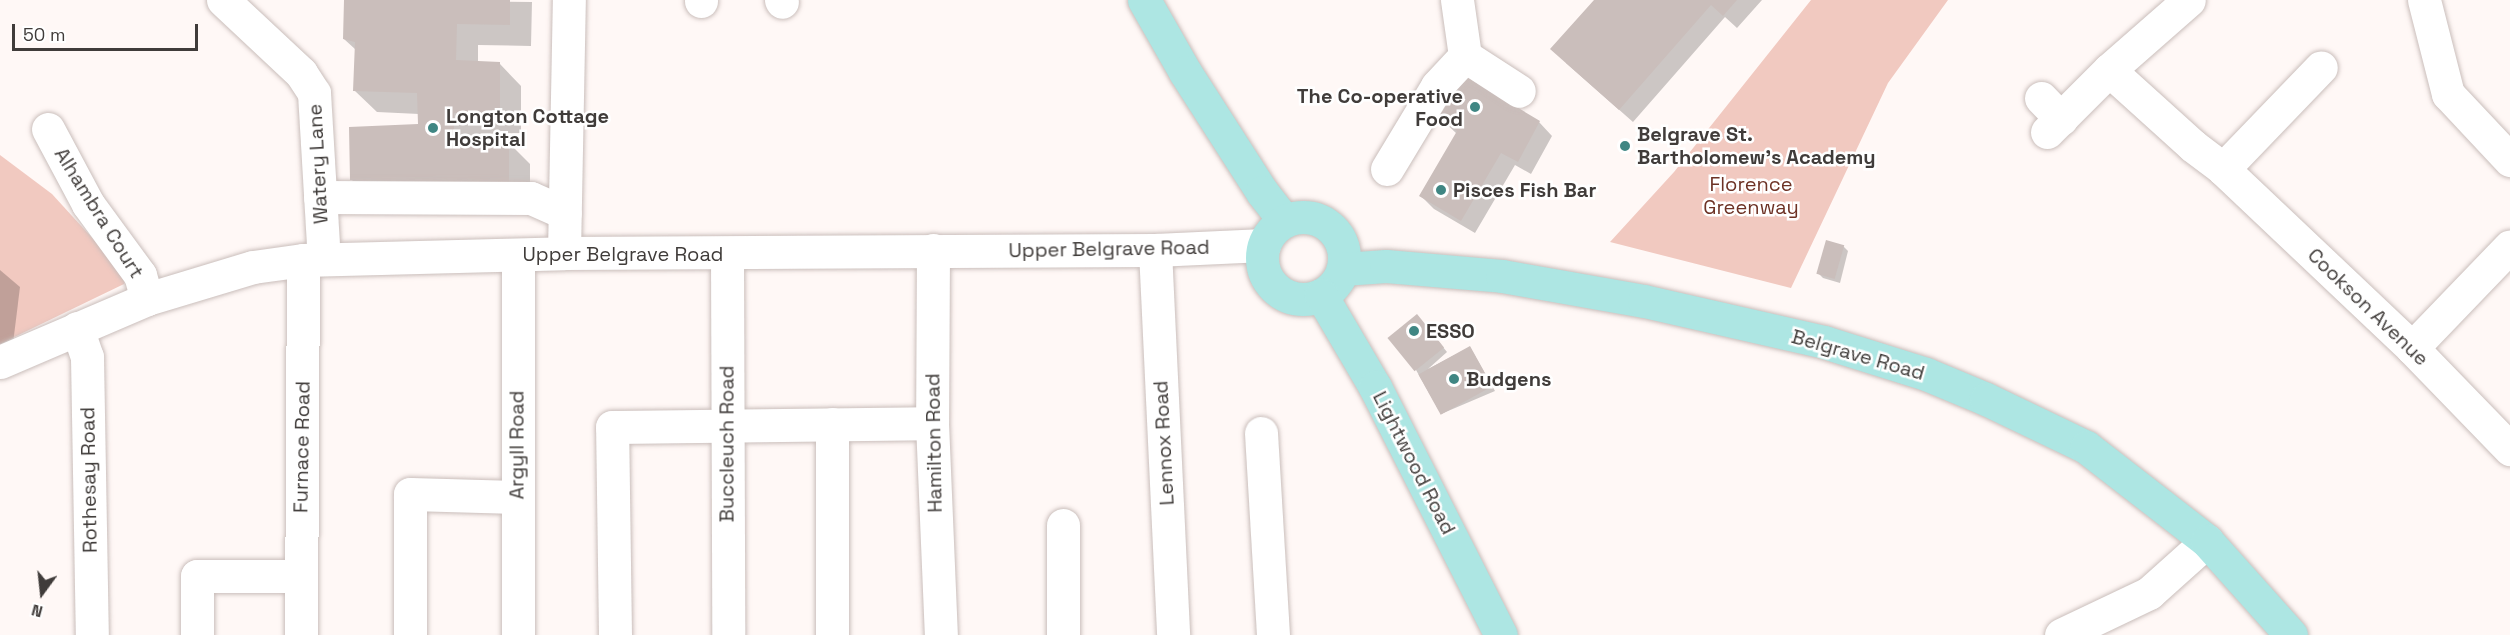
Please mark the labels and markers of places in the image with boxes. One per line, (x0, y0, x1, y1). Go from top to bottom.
place label: The Co-operative Food (1297, 84, 1463, 131)
marker: The Co-operative Food (1468, 100, 1482, 114)
place label: Longton Cottage Hospital (446, 104, 609, 151)
marker: Longton Cottage Hospital (424, 119, 442, 137)
place label: Belgrave St. Bartholomew's Academy (1637, 122, 1876, 169)
marker: Belgrave St. Bartholomew's Academy (1618, 139, 1632, 153)
place label: Pisces Fish Bar (1453, 178, 1596, 202)
marker: Pisces Fish Bar (1434, 183, 1448, 197)
place label: ESSO (1426, 319, 1475, 343)
marker: ESSO (1407, 324, 1421, 338)
place label: Budgens (1466, 367, 1551, 391)
marker: Budgens (1447, 372, 1461, 386)

